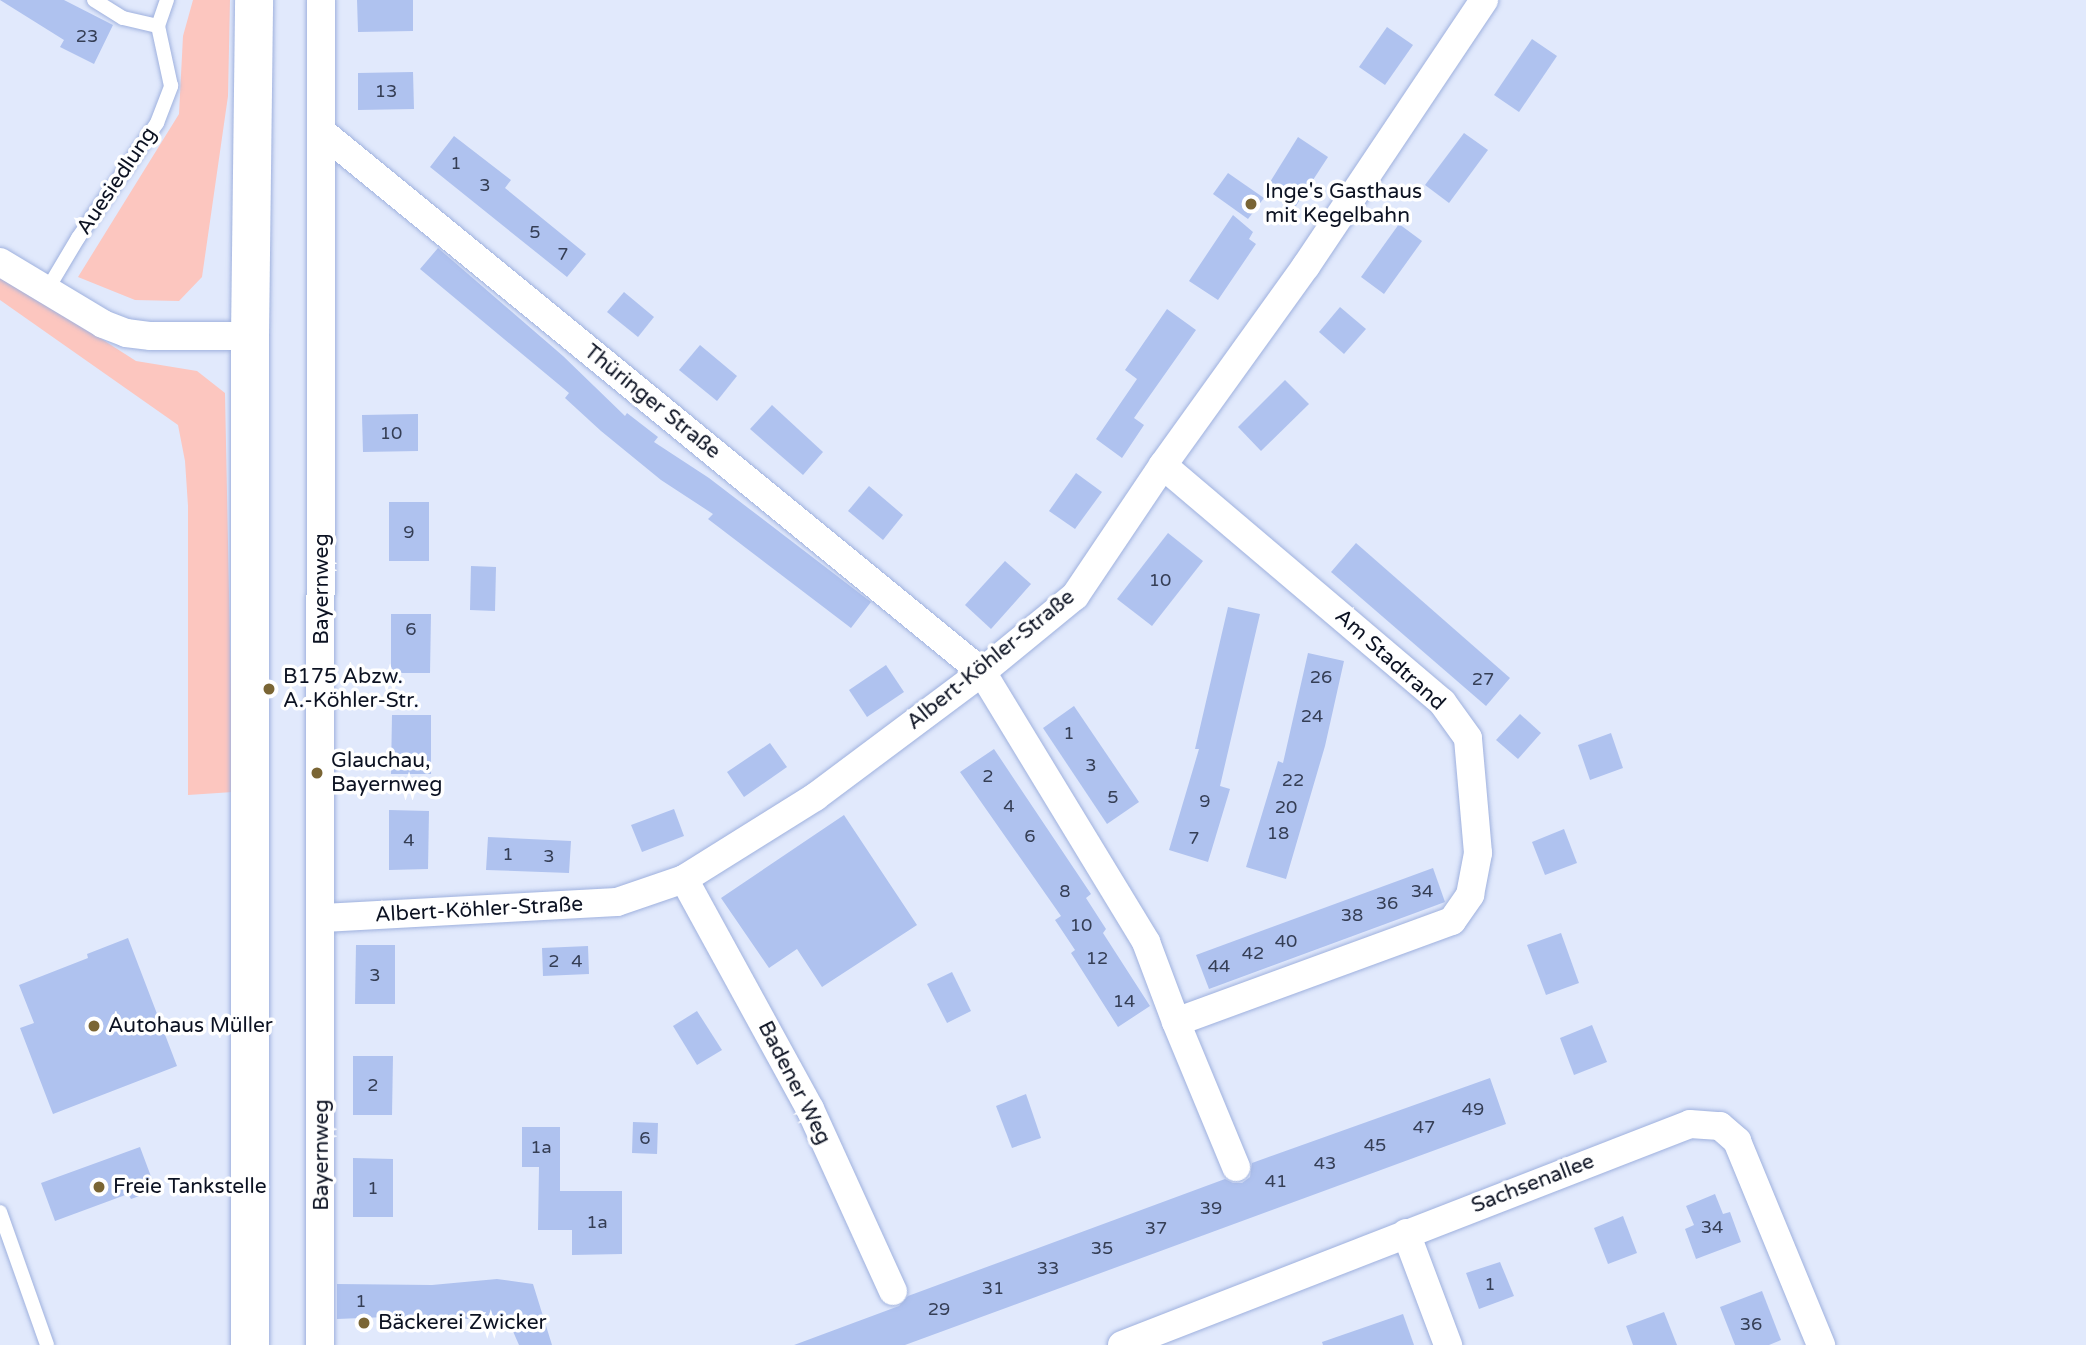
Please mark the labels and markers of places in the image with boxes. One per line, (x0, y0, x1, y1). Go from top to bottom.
place label: Inge's Gasthaus mit Kegelbahn (1265, 179, 1422, 229)
marker: Inge's Gasthaus mit Kegelbahn (1243, 196, 1259, 212)
place label: B175 Abzw. A.-Köhler-Str. (283, 664, 419, 714)
marker: B175 Abzw. A.-Köhler-Str. (261, 681, 277, 697)
place label: Glauchau, Bayernweg (331, 748, 442, 798)
marker: Glauchau, Bayernweg (309, 765, 325, 781)
place label: Autohaus Müller (108, 1013, 273, 1039)
marker: Autohaus Müller (86, 1018, 102, 1034)
place label: Freie Tankstelle (113, 1174, 267, 1200)
marker: Freie Tankstelle (91, 1179, 107, 1195)
place label: Bäckerei Zwicker (378, 1310, 547, 1336)
marker: Bäckerei Zwicker (356, 1315, 372, 1331)

